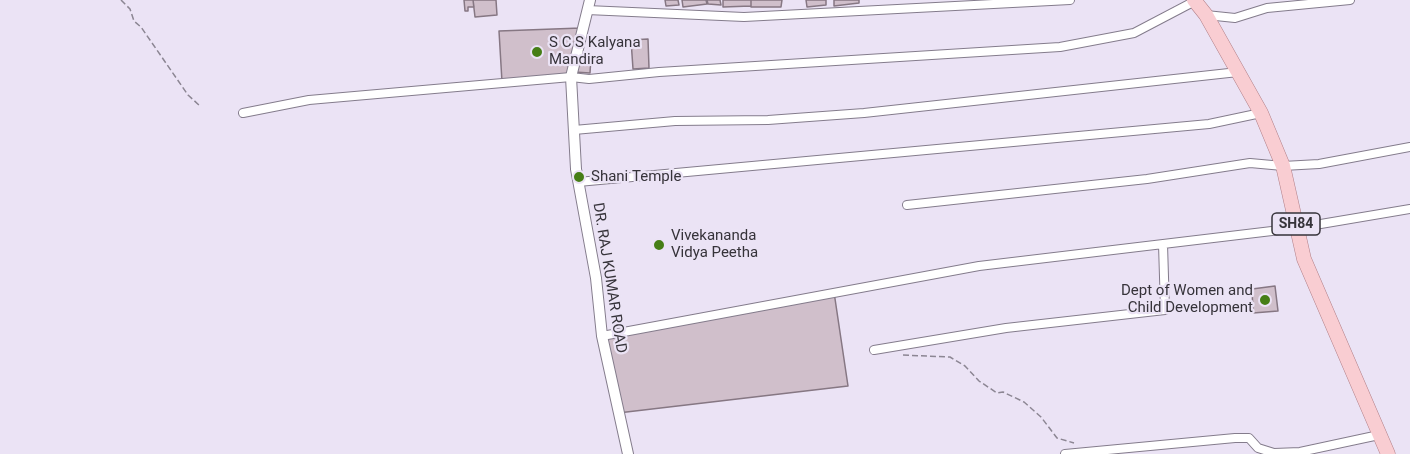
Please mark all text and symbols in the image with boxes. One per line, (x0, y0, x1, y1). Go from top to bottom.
place label: S C S Kalyana Mandira (549, 34, 641, 69)
marker: S C S Kalyana Mandira (530, 45, 544, 59)
place label: Shani Temple (591, 168, 681, 186)
marker: Shani Temple (572, 170, 586, 184)
street label: DR. RAJ KUMAR ROAD (588, 202, 630, 354)
road number: SH84 (1272, 213, 1320, 235)
place label: Vivekananda Vidya Peetha (671, 227, 758, 262)
marker: Vivekananda Vidya Peetha (652, 238, 666, 252)
place label: Dept of Women and Child Development (1121, 282, 1253, 317)
marker: Dept of Women and Child Development (1258, 293, 1272, 307)

